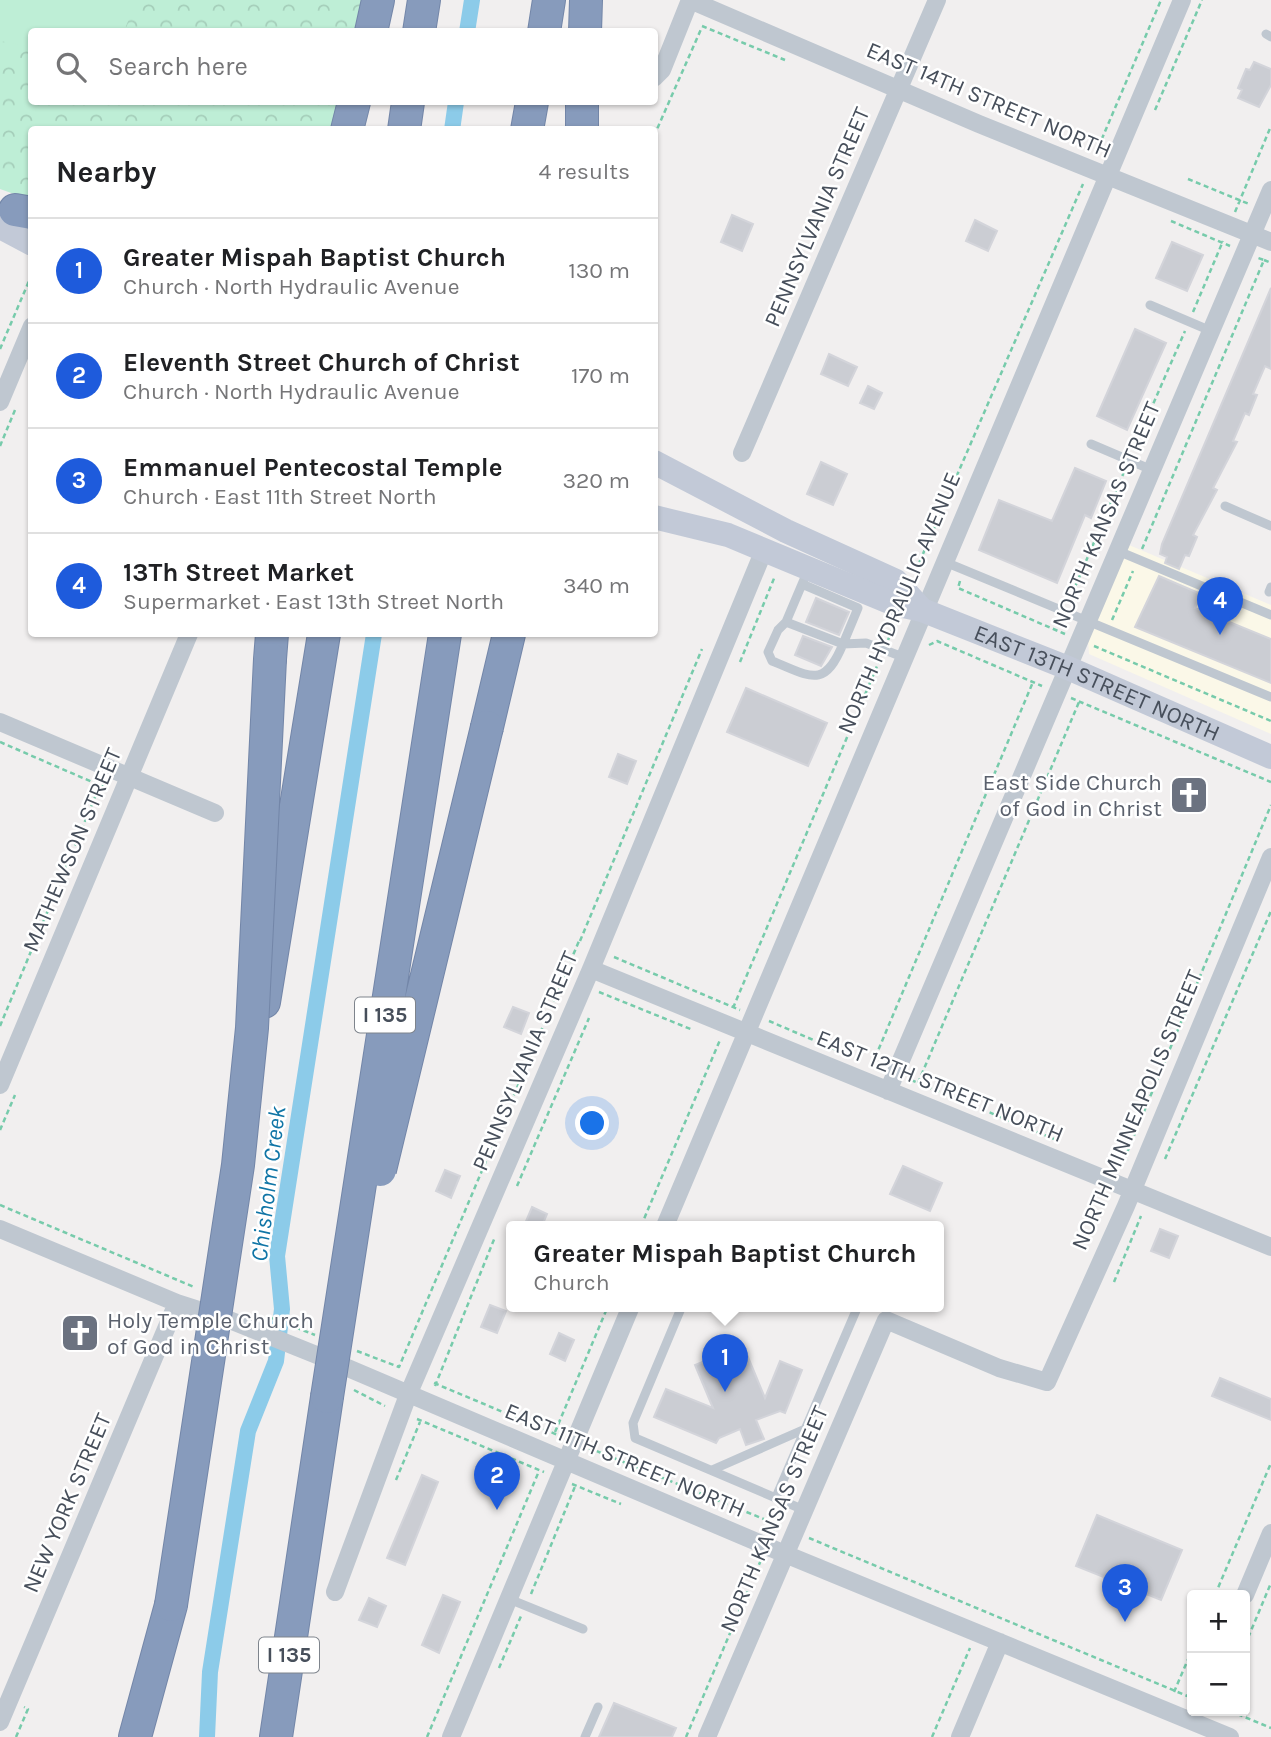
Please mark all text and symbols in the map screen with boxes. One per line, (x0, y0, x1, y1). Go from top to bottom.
search box (28, 28, 658, 105)
street label: EAST 14TH STREET NORTH (862, 36, 1116, 164)
icon: search (52, 48, 90, 86)
text: Search here (108, 51, 248, 82)
street label: PENNSYLVANIA STREET (758, 103, 876, 331)
text: Nearby (56, 154, 156, 190)
text: 4 results (538, 158, 630, 185)
text: Greater Mispah Baptist Church (123, 242, 506, 273)
text: 1 (75, 257, 83, 284)
text: 130 m (568, 257, 630, 284)
text: Church · North Hydraulic Avenue (123, 273, 460, 300)
text: Eleventh Street Church of Christ (123, 347, 520, 378)
text: 2 (72, 362, 86, 389)
text: 170 m (571, 362, 630, 389)
text: Church · North Hydraulic Avenue (123, 378, 460, 405)
street label: NORTH KANSAS STREET (1046, 397, 1166, 632)
text: Emmanuel Pentecostal Temple (123, 452, 503, 483)
text: 3 (72, 467, 86, 494)
text: 320 m (562, 467, 630, 494)
street label: NORTH HYDRAULIC AVENUE (832, 468, 966, 738)
text: Church · East 11th Street North (123, 483, 437, 510)
text: 13Th Street Market (123, 557, 354, 588)
text: 4 (72, 572, 86, 599)
text: 340 m (563, 572, 630, 599)
pin: 4 (1197, 577, 1243, 635)
text: Supermarket · East 13th Street North (123, 588, 504, 615)
street label: EAST 13TH STREET NORTH (970, 619, 1224, 746)
street label: MATHEWSON STREET (17, 744, 127, 956)
place label: East Side Church of God in Christ (983, 769, 1162, 822)
church icon: East Side Church of God in Christ (1168, 774, 1210, 816)
street label: PENNSYLVANIA STREET (466, 947, 584, 1175)
street label: NORTH MINNEAPOLIS STREET (1066, 965, 1209, 1254)
road number: I 135 (355, 998, 415, 1032)
street label: EAST 12TH STREET NORTH (812, 1024, 1068, 1148)
water label: Chisholm Creek (245, 1104, 292, 1263)
your location (575, 1106, 609, 1140)
popup (506, 1221, 944, 1312)
text: Greater Mispah Baptist Church (534, 1238, 916, 1269)
text: Church (534, 1269, 610, 1296)
place label: Holy Temple Church of God in Christ (107, 1307, 314, 1360)
church icon: Holy Temple Church of God in Christ (59, 1312, 101, 1354)
pin: 1 (702, 1334, 748, 1392)
street label: EAST 11TH STREET NORTH (501, 1397, 749, 1523)
street label: NORTH KANSAS STREET (714, 1401, 834, 1636)
street label: NEW YORK STREET (17, 1409, 117, 1597)
pin: 2 (474, 1452, 520, 1510)
pin: 3 (1102, 1564, 1148, 1622)
map controls (1187, 1590, 1250, 1716)
button: + (1187, 1590, 1250, 1653)
road number: I 135 (259, 1638, 319, 1672)
button: − (1187, 1653, 1250, 1716)

